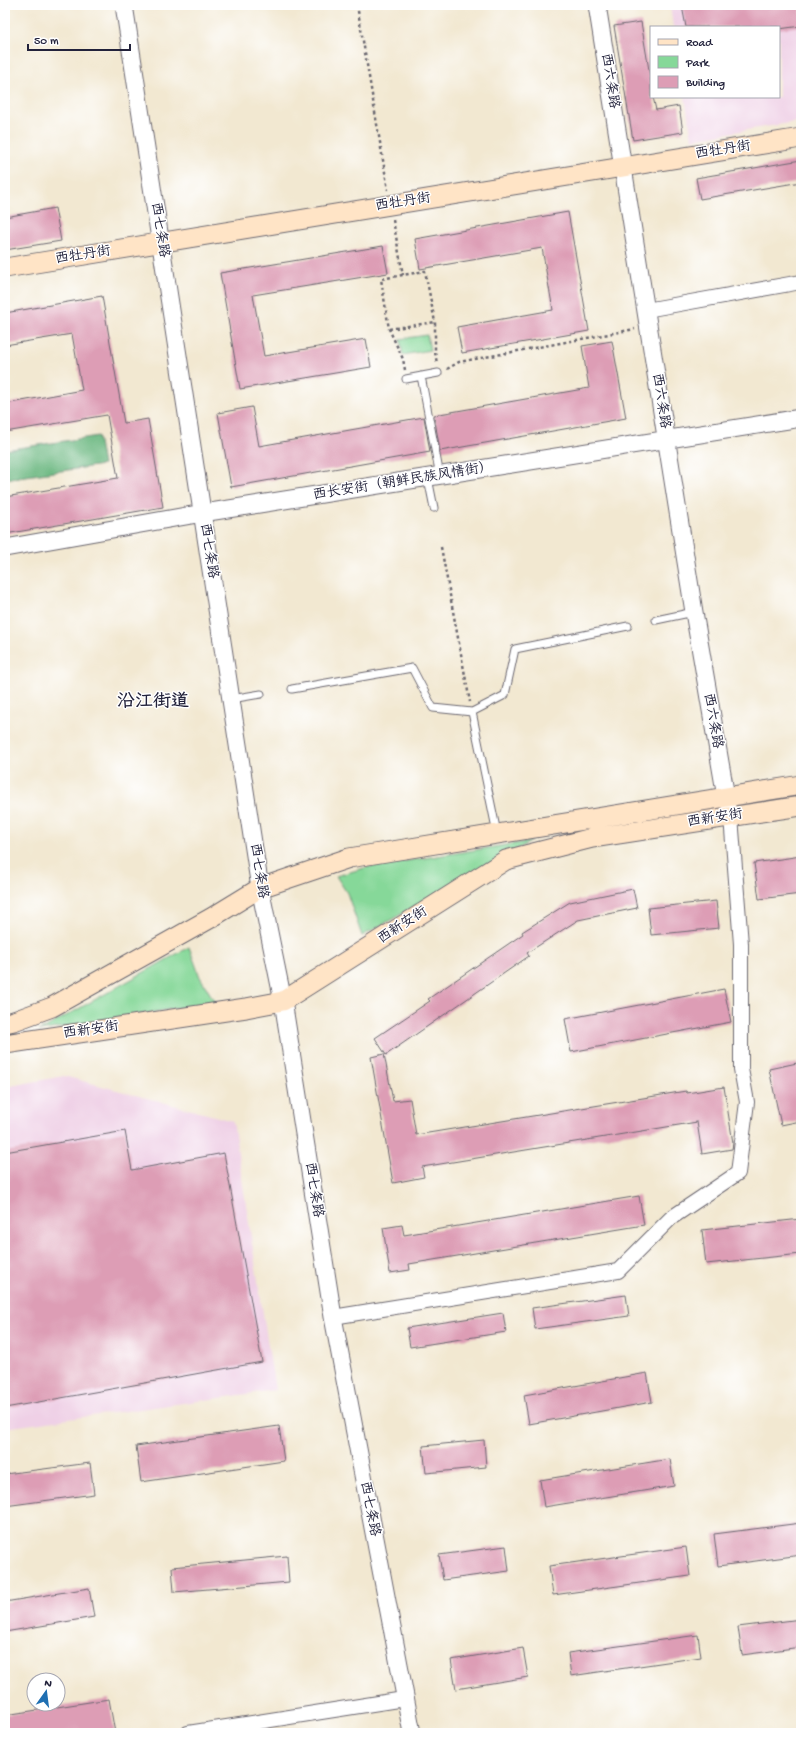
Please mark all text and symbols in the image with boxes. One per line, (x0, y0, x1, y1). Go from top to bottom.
scale bar (28, 26, 130, 52)
legend (650, 26, 780, 98)
text: 50 m (34, 35, 59, 49)
text: Road (686, 37, 713, 51)
street label: 西六条路 (596, 52, 623, 110)
text: Park (685, 57, 711, 71)
text: Building (685, 77, 725, 91)
street label: 西牡丹街 (694, 137, 752, 164)
street label: 西牡丹街 (374, 189, 432, 216)
street label: 西七条路 (146, 201, 173, 259)
street label: 西牡丹街 (54, 242, 112, 269)
street label: 西六条路 (647, 372, 674, 430)
street label: 西长安街（朝鲜民族风情街） (312, 458, 494, 505)
street label: 西七条路 (195, 522, 222, 580)
district label: 沿江街道 (117, 691, 189, 713)
street label: 西六条路 (699, 692, 726, 750)
street label: 西新安街 (686, 805, 744, 832)
street label: 西七条路 (245, 842, 272, 900)
street label: 西新安街 (374, 903, 431, 948)
street label: 西新安街 (62, 1018, 120, 1043)
street label: 西七条路 (300, 1161, 327, 1219)
street label: 西七条路 (355, 1480, 384, 1538)
north arrow (26, 1672, 66, 1712)
text: N (43, 1678, 53, 1691)

